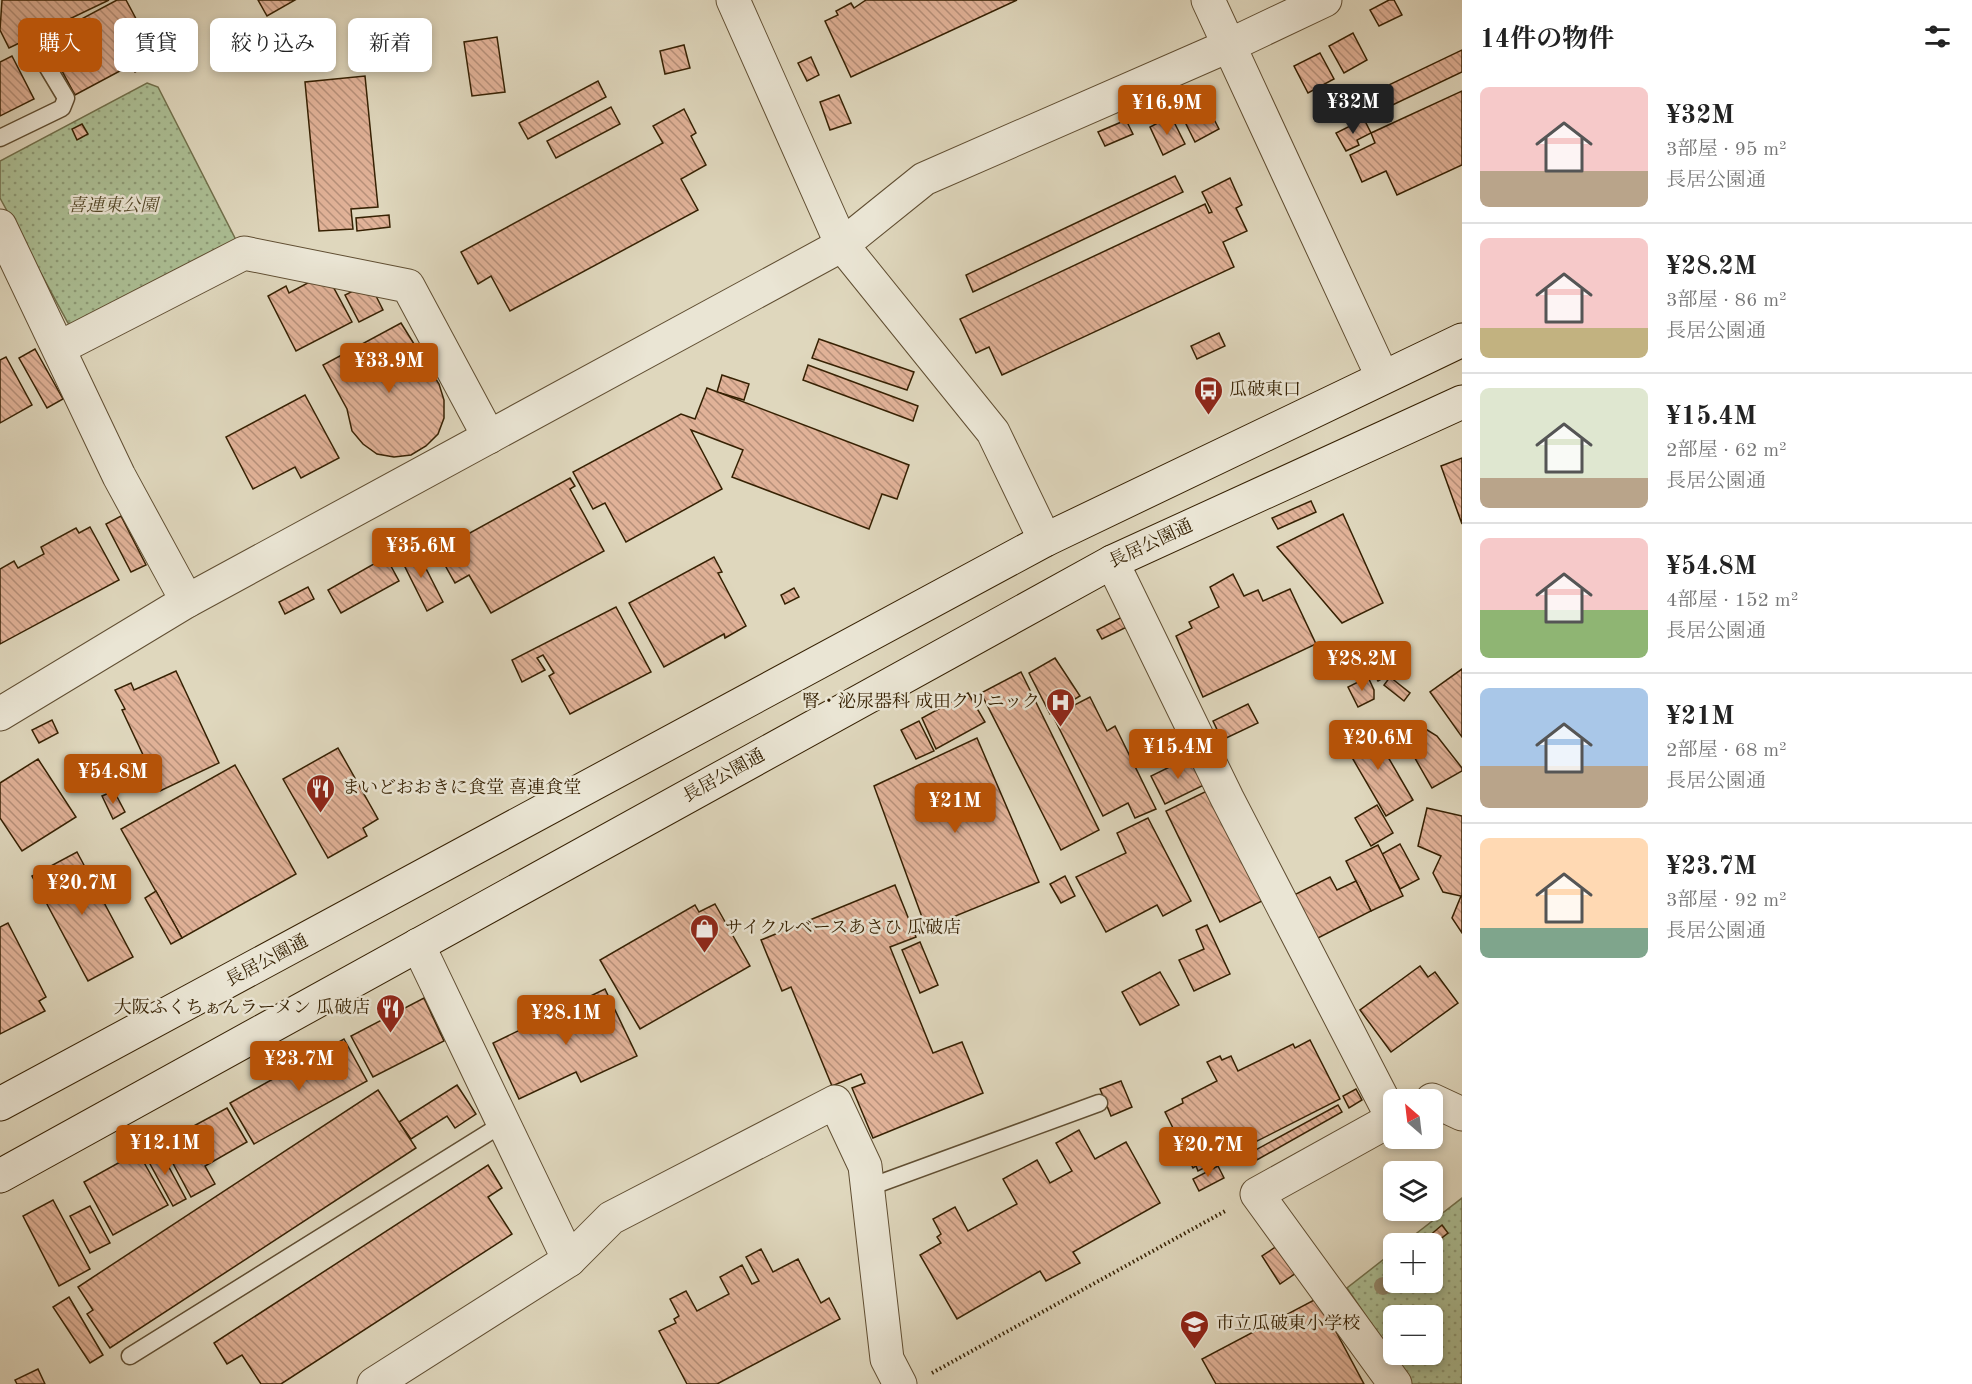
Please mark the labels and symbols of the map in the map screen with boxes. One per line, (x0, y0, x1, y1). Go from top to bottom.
pin: ¥32M (1317, 84, 1389, 135)
pin: ¥16.9M (1118, 85, 1216, 136)
park label: 喜連東公園 (68, 195, 161, 215)
pin: ¥33.9M (340, 343, 438, 394)
bus stop icon: 瓜破東口 (1192, 374, 1224, 416)
place label: 瓜破東口 (1229, 379, 1301, 399)
street label: 長居公園通 (1106, 516, 1196, 571)
pin: ¥35.6M (372, 528, 470, 579)
pin: ¥28.2M (1313, 641, 1411, 692)
hospital icon: 腎・泌尿器科 成田クリニック (1045, 686, 1077, 728)
place label: 腎・泌尿器科 成田クリニック (802, 691, 1040, 711)
pin: ¥20.6M (1329, 720, 1427, 771)
pin: ¥15.4M (1129, 729, 1227, 780)
street label: 長居公園通 (680, 745, 768, 806)
pin: ¥54.8M (64, 754, 162, 805)
restaurant icon: まいどおおきに食堂 喜連食堂 (305, 772, 337, 814)
place label: まいどおおきに食堂 喜連食堂 (342, 777, 581, 797)
pin: ¥21M (919, 783, 991, 834)
pin: ¥20.7M (33, 865, 131, 916)
shop icon: サイクルベースあさひ 瓜破店 (688, 912, 720, 954)
place label: サイクルベースあさひ 瓜破店 (725, 917, 961, 937)
street label: 長居公園通 (223, 931, 311, 990)
restaurant icon: 大阪ふくちぁんラーメン 瓜破店 (375, 992, 407, 1034)
pin: ¥28.1M (517, 995, 615, 1046)
place label: 大阪ふくちぁんラーメン 瓜破店 (114, 997, 370, 1017)
pin: ¥23.7M (250, 1041, 348, 1092)
north arrow (1383, 1089, 1443, 1149)
pin: ¥12.1M (116, 1125, 214, 1176)
pin: ¥20.7M (1159, 1127, 1257, 1178)
school or university icon: 市立瓜破東小学校 (1179, 1308, 1211, 1350)
place label: 市立瓜破東小学校 (1216, 1313, 1360, 1333)

